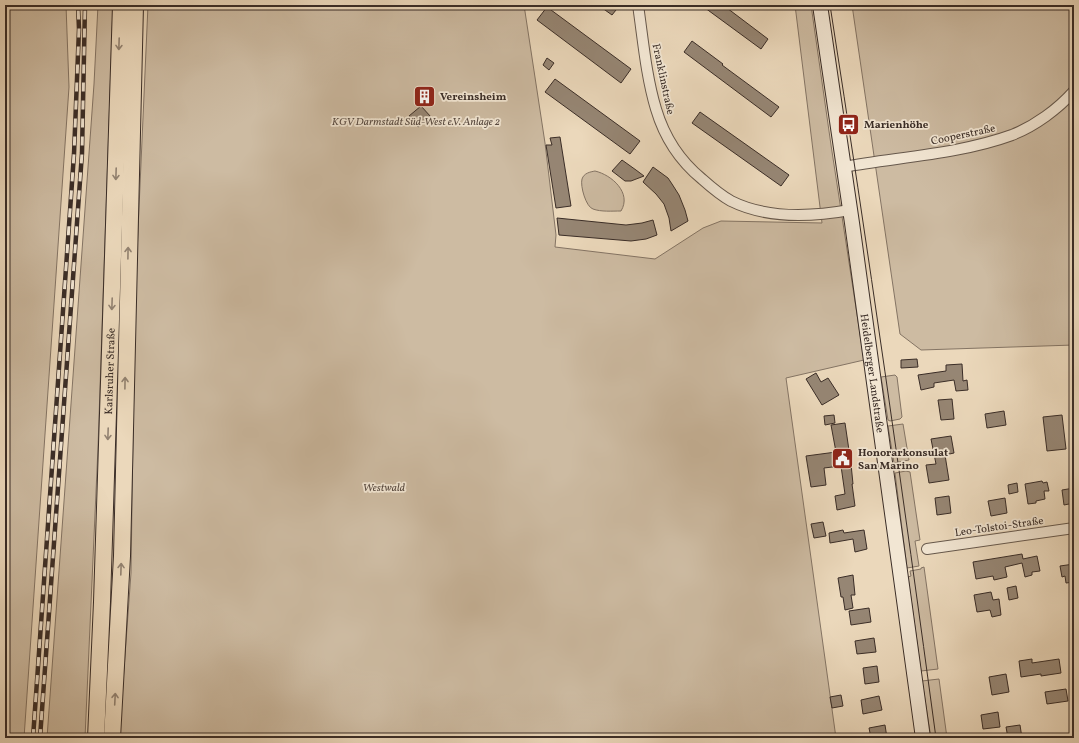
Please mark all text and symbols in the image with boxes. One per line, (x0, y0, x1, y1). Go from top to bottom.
one-way arrow (115, 37, 123, 50)
street label: Franklinstraße (648, 42, 677, 116)
building icon: Vereinsheim (412, 83, 438, 109)
place label: Vereinsheim (440, 90, 507, 105)
bus stop icon: Marienhöhe (836, 111, 862, 137)
park label: KGV Darmstadt Süd-West e.V. Anlage 2 (332, 115, 500, 130)
place label: Marienhöhe (864, 118, 929, 133)
street label: Cooperstraße (930, 121, 997, 150)
one-way arrow (112, 167, 119, 180)
one-way arrow (124, 247, 132, 260)
one-way arrow (108, 297, 115, 310)
street label: Heidelberger Landstraße (856, 313, 887, 434)
street label: Karlsruher Straße (102, 328, 120, 415)
one-way arrow (121, 377, 129, 390)
one-way arrow (104, 427, 111, 440)
public building icon: Honorarkonsulat San Marino (830, 445, 856, 471)
place label: Honorarkonsulat San Marino (858, 446, 948, 474)
park label: Westwald (363, 481, 406, 496)
street label: Leo-Tolstoi-Straße (954, 514, 1045, 541)
one-way arrow (117, 563, 125, 576)
one-way arrow (111, 693, 119, 706)

